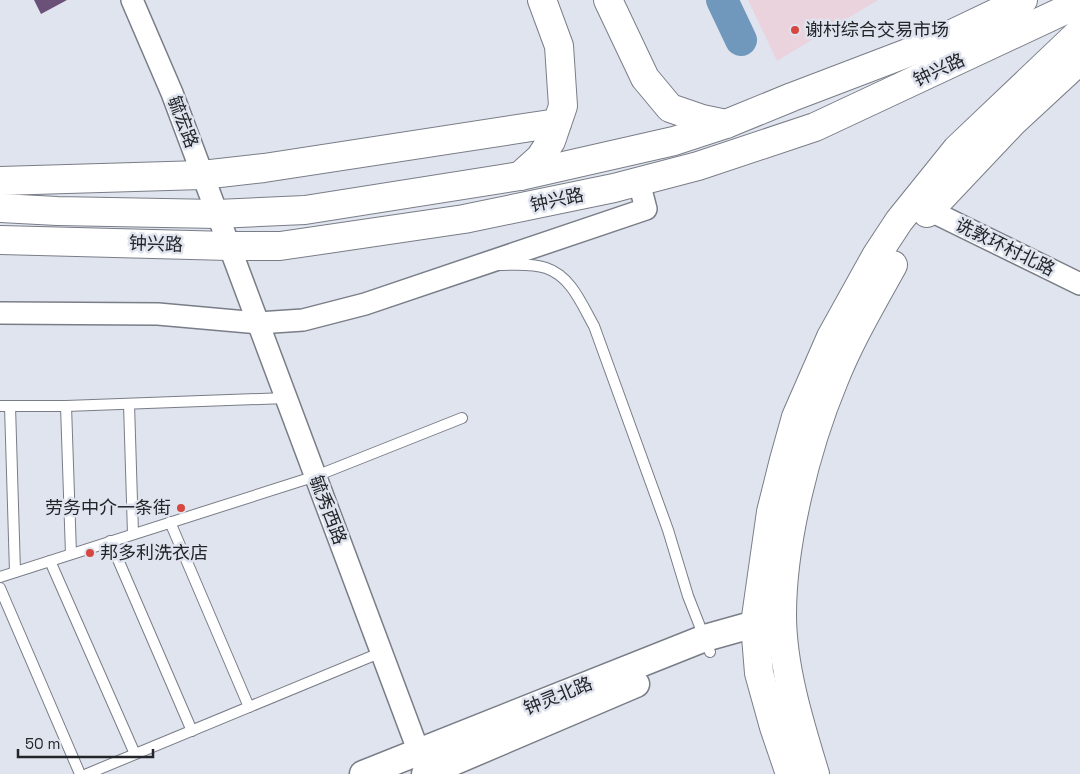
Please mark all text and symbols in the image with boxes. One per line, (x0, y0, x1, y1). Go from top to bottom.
place label: 谢村综合交易市场 (805, 18, 949, 41)
marker: 谢村综合交易市场 (789, 24, 801, 36)
street label: 钟兴路 (909, 48, 968, 91)
street label: 毓宏路 (163, 92, 204, 151)
street label: 钟兴路 (528, 183, 586, 216)
street label: 诜敦环村北路 (952, 213, 1059, 281)
street label: 钟兴路 (129, 231, 183, 256)
street label: 毓秀西路 (305, 472, 352, 548)
place label: 劳务中介一条街 (45, 496, 171, 519)
marker: 劳务中介一条街 (175, 502, 187, 514)
place label: 邦多利洗衣店 (100, 541, 208, 564)
marker: 邦多利洗衣店 (84, 547, 96, 559)
street label: 钟灵北路 (520, 671, 595, 720)
scale bar (18, 726, 152, 758)
text: 50 m (25, 734, 60, 753)

